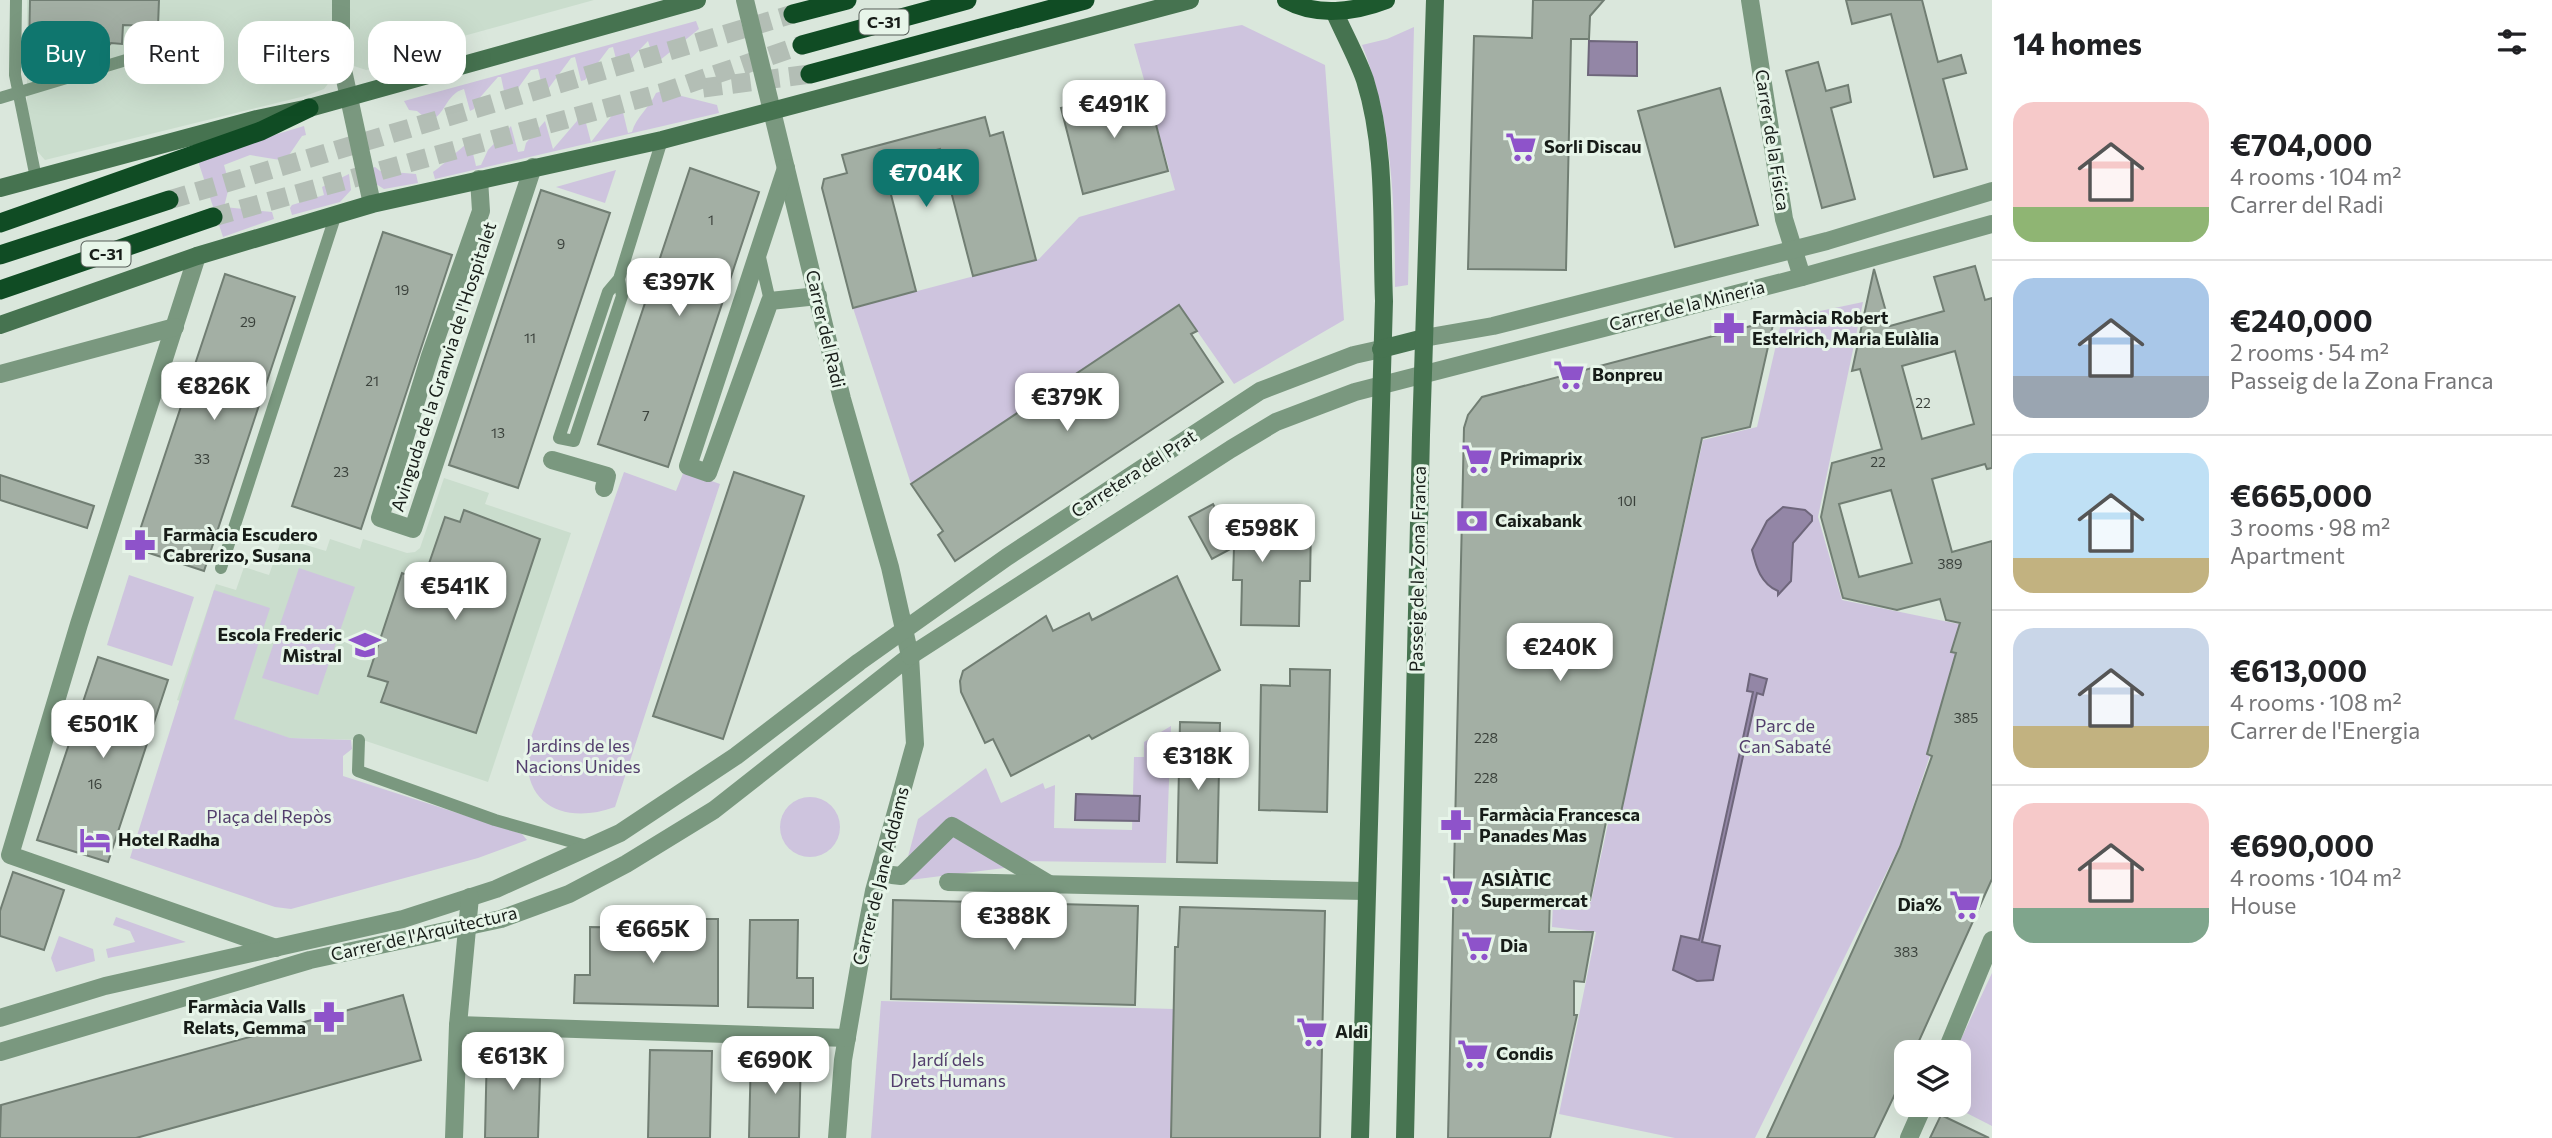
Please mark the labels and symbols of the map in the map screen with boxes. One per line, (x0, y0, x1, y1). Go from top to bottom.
road number: C-31 (860, 10, 908, 34)
street label: Carrer de la Física (1751, 68, 1795, 212)
pin: €491K (1065, 80, 1163, 140)
supermarket icon: Sorli Discau (1504, 130, 1538, 164)
place label: Sorli Discau (1544, 135, 1641, 157)
pin: €704K (877, 150, 975, 209)
house number: 1 (708, 211, 714, 228)
street label: Avinguda de la Granvia de l'Hospitalet (386, 219, 500, 514)
house number: 9 (557, 235, 565, 252)
road number: C-31 (82, 242, 130, 266)
pin: €397K (630, 258, 728, 318)
street label: Carrer del Radi (802, 268, 850, 390)
street label: Carrer de la Mineria (1607, 275, 1767, 335)
house number: 19 (395, 281, 409, 298)
place label: Farmàcia Robert Estelrich, Maria Eulàlia (1752, 306, 1939, 349)
pharmacy icon: Farmàcia Robert Estelrich, Maria Eulàlia (1712, 311, 1746, 345)
house number: 29 (240, 313, 256, 330)
house number: 11 (524, 329, 536, 346)
supermarket icon: Bonpreu (1552, 358, 1586, 392)
pin: €826K (165, 362, 263, 422)
place label: Bonpreu (1592, 363, 1663, 385)
house number: 21 (365, 372, 379, 389)
pin: €379K (1018, 374, 1116, 433)
house number: 22 (1915, 394, 1931, 411)
house number: 7 (642, 407, 650, 424)
house number: 13 (491, 424, 505, 441)
street label: Carretera del Prat (1067, 425, 1200, 522)
supermarket icon: Primaprix (1460, 442, 1494, 476)
place label: Primaprix (1500, 447, 1583, 469)
house number: 33 (194, 450, 210, 467)
house number: 22 (1870, 453, 1886, 470)
house number: 23 (333, 463, 349, 480)
street label: Passeig de la Zona Franca (1404, 466, 1430, 672)
house number: 10I (1617, 492, 1637, 509)
pin: €598K (1213, 504, 1311, 564)
bank icon: Caixabank (1455, 504, 1489, 538)
place label: Caixabank (1495, 509, 1583, 531)
place label: Farmàcia Escudero Cabrerizo, Susana (163, 523, 318, 566)
pharmacy icon: Farmàcia Escudero Cabrerizo, Susana (123, 528, 157, 562)
house number: 389 (1938, 555, 1962, 572)
pin: €541K (406, 562, 504, 622)
place label: Escola Frederic Mistral (218, 623, 342, 666)
pin: €240K (1511, 624, 1609, 683)
school or university icon: Escola Frederic Mistral (348, 628, 382, 662)
pin: €501K (54, 700, 152, 760)
house number: 385 (1954, 709, 1978, 726)
park label: Parc de Can Sabaté (1739, 714, 1831, 757)
house number: 228 (1474, 729, 1498, 746)
pin: €318K (1149, 732, 1247, 792)
park label: Jardins de les Nacions Unides (515, 734, 641, 777)
house number: 228 (1474, 769, 1498, 786)
house number: 16 (88, 775, 102, 792)
street label: Carrer de Jane Addams (847, 784, 913, 967)
place label: Farmàcia Francesca Panades Mas (1479, 803, 1640, 846)
park label: Plaça del Repòs (206, 805, 332, 827)
pharmacy icon: Farmàcia Francesca Panades Mas (1439, 808, 1473, 842)
hotel icon: Hotel Radha (78, 823, 112, 857)
place label: Hotel Radha (118, 828, 220, 850)
place label: ASIÀTIC Supermercat (1481, 868, 1588, 911)
supermarket icon: ASIÀTIC Supermercat (1441, 873, 1475, 907)
supermarket icon: Dia% (1948, 888, 1982, 922)
pin: €388K (965, 892, 1063, 952)
place label: Dia% (1897, 893, 1942, 915)
street label: Carrer de l'Arquitectura (328, 901, 519, 965)
pin: €665K (604, 906, 702, 965)
supermarket icon: Dia (1460, 929, 1494, 963)
place label: Dia (1500, 934, 1528, 956)
house number: 383 (1894, 943, 1918, 960)
place label: Farmàcia Valls Relats, Gemma (183, 995, 306, 1038)
pharmacy icon: Farmàcia Valls Relats, Gemma (312, 1000, 346, 1034)
supermarket icon: Aldi (1295, 1015, 1329, 1049)
place label: Aldi (1335, 1020, 1368, 1042)
pin: €613K (464, 1032, 562, 1092)
pin: €690K (726, 1036, 824, 1096)
supermarket icon: Condis (1456, 1037, 1490, 1071)
place label: Condis (1496, 1042, 1553, 1064)
park label: Jardí dels Drets Humans (890, 1048, 1006, 1091)

